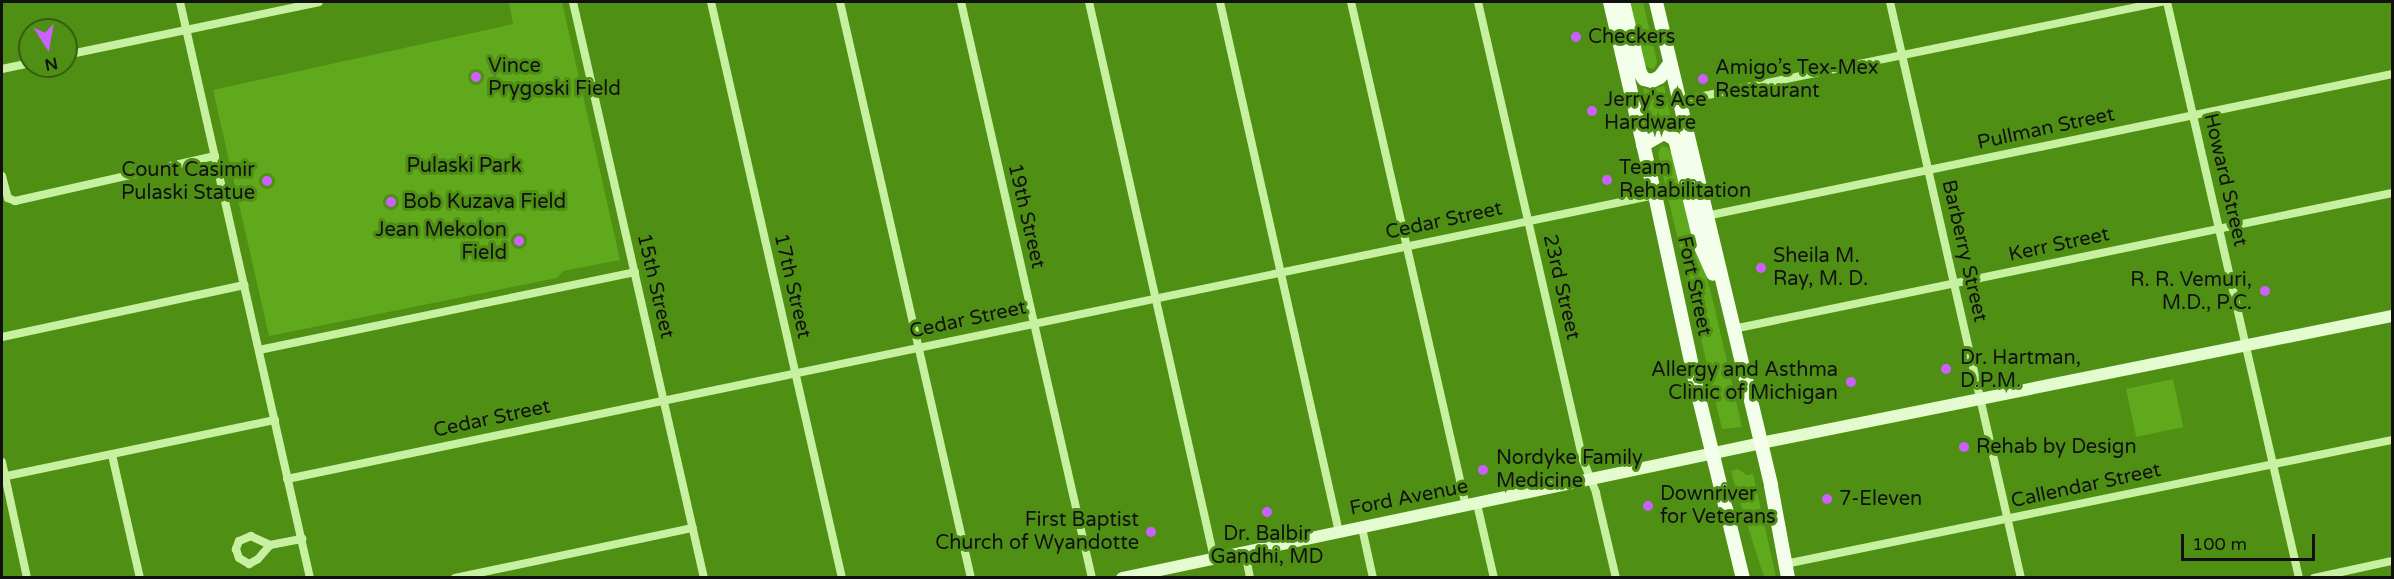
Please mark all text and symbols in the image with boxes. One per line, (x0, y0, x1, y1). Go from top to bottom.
north arrow (18, 18, 78, 78)
place label: Checkers (1588, 25, 1675, 49)
marker: Checkers (1569, 30, 1583, 44)
text: N (43, 53, 59, 75)
place label: Vince Prygoski Field (488, 54, 621, 101)
place label: Amigo’s Tex-Mex Restaurant (1715, 56, 1879, 103)
marker: Vince Prygoski Field (469, 70, 483, 84)
marker: Amigo’s Tex-Mex Restaurant (1696, 72, 1710, 86)
place label: Jerry's Ace Hardware (1604, 88, 1707, 135)
street label: Pullman Street (1975, 103, 2117, 155)
marker: Jerry's Ace Hardware (1585, 104, 1599, 118)
street label: Howard Street (2198, 111, 2252, 249)
park label: Pulaski Park (406, 154, 522, 178)
place label: Team Rehabilitation (1619, 156, 1751, 203)
place label: Count Casimir Pulaski Statue (121, 158, 255, 205)
street label: 19th Street (1002, 161, 1050, 271)
marker: Team Rehabilitation (1600, 173, 1614, 187)
marker: Count Casimir Pulaski Statue (260, 174, 274, 188)
street label: Barberry Street (1936, 178, 1992, 324)
place label: Bob Kuzava Field (403, 190, 566, 214)
marker: Bob Kuzava Field (384, 195, 398, 209)
street label: Cedar Street (1383, 197, 1505, 245)
place label: Jean Mekolon Field (375, 218, 507, 265)
street label: Kerr Street (2006, 223, 2112, 267)
street label: 15th Street (631, 231, 679, 341)
street label: 17th Street (768, 231, 816, 341)
street label: 23rd Street (1537, 232, 1585, 342)
marker: Jean Mekolon Field (512, 234, 526, 248)
street label: Fort Street (1672, 234, 1716, 338)
place label: Sheila M. Ray, M. D. (1773, 244, 1868, 291)
marker: Sheila M. Ray, M. D. (1754, 261, 1768, 275)
place label: R. R. Vemuri, M.D., P.C. (2130, 268, 2252, 315)
marker: R. R. Vemuri, M.D., P.C. (2256, 282, 2274, 300)
street label: Cedar Street (907, 296, 1029, 344)
place label: Dr. Hartman, D.P.M. (1960, 346, 2081, 393)
place label: Allergy and Asthma Clinic of Michigan (1651, 358, 1838, 405)
marker: Dr. Hartman, D.P.M. (1937, 360, 1955, 378)
marker: Allergy and Asthma Clinic of Michigan (1842, 373, 1860, 391)
street label: Cedar Street (431, 395, 553, 443)
place label: Rehab by Design (1976, 435, 2137, 459)
marker: Rehab by Design (1957, 440, 1971, 454)
place label: Nordyke Family Medicine (1496, 446, 1643, 493)
street label: Callendar Street (2009, 458, 2163, 514)
marker: Nordyke Family Medicine (1474, 461, 1492, 479)
street label: Ford Avenue (1348, 475, 1470, 521)
place label: Downriver for Veterans (1660, 482, 1776, 529)
place label: 7-Eleven (1839, 487, 1922, 511)
marker: 7-Eleven (1820, 492, 1834, 506)
marker: Downriver for Veterans (1641, 499, 1655, 513)
marker: Dr. Balbir Gandhi, MD (1260, 505, 1274, 519)
place label: First Baptist Church of Wyandotte (935, 508, 1139, 555)
place label: Dr. Balbir Gandhi, MD (1210, 522, 1324, 569)
scale bar (2184, 522, 2318, 560)
marker: First Baptist Church of Wyandotte (1144, 525, 1158, 539)
text: 100 m (2192, 533, 2247, 555)

